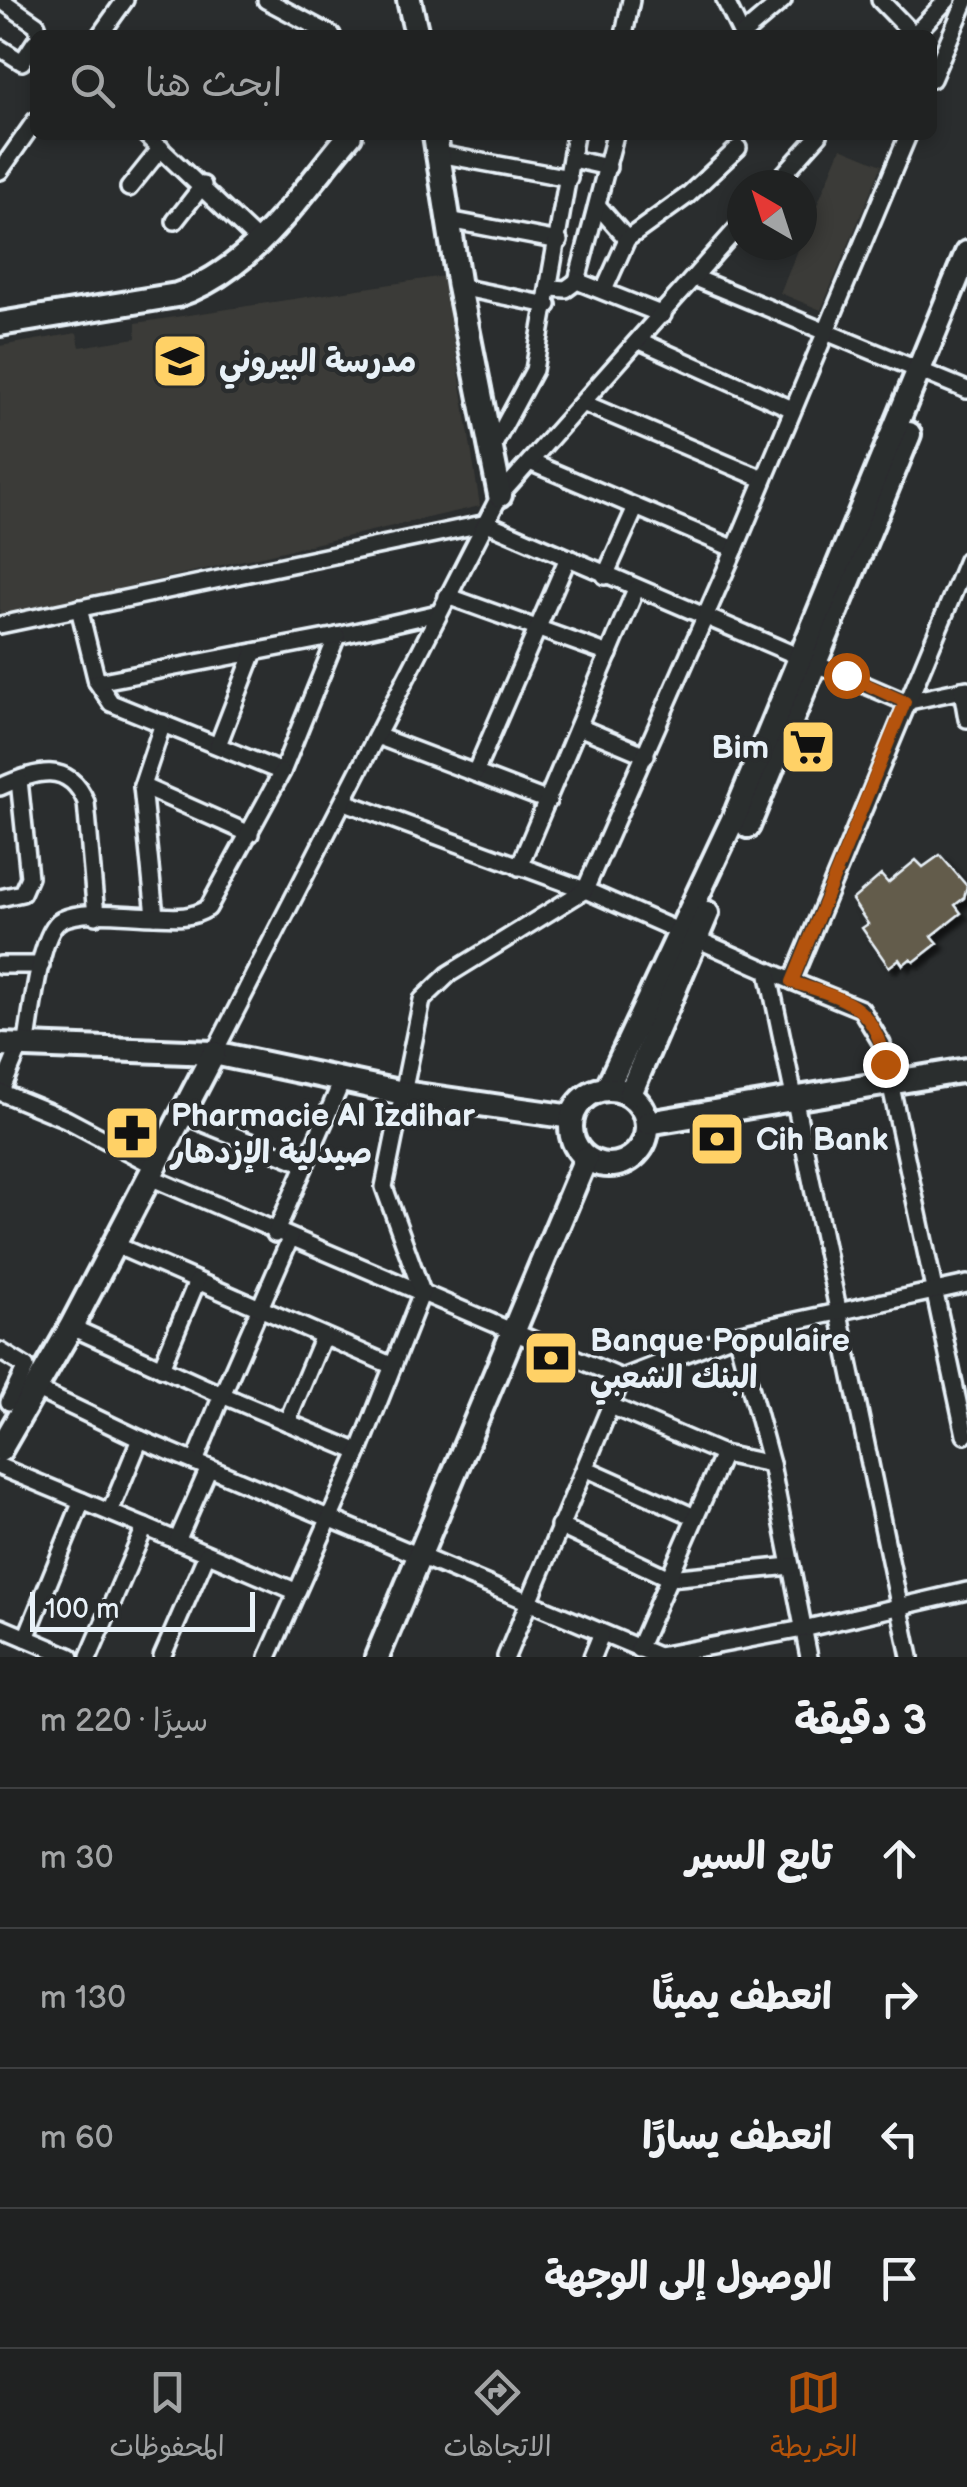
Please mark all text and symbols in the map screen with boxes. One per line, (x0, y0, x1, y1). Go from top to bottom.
search box (30, 30, 937, 140)
icon: search (65, 58, 120, 113)
text: ابحث هنا (145, 62, 282, 107)
north arrow (727, 170, 817, 260)
school or university icon: مدرسة البيروني (150, 331, 210, 391)
place label: مدرسة البيروني (219, 343, 416, 390)
route start (824, 653, 870, 699)
supermarket icon: Bim (778, 717, 838, 777)
place label: Bim (711, 729, 769, 768)
route end (863, 1042, 909, 1088)
place label: Pharmacie Al Izdihar صيدلية الإزدهار (169, 1097, 475, 1174)
pharmacy icon: Pharmacie Al Izdihar صيدلية الإزدهار (102, 1103, 162, 1163)
bank icon: Cih Bank (687, 1109, 747, 1169)
place label: Cih Bank (756, 1121, 888, 1160)
place label: Banque Populaire البنك الشعبي (590, 1322, 850, 1406)
bank icon: Banque Populaire البنك الشعبي (521, 1328, 581, 1388)
scale bar (30, 1587, 255, 1632)
text: 100 m (45, 1593, 119, 1626)
text: 3 دقيقة (794, 1696, 927, 1747)
text: سيرًا · 220 m (40, 1702, 208, 1741)
icon: ahead (872, 1831, 927, 1886)
text: تابع السير (686, 1835, 832, 1880)
text: 30 m (40, 1839, 114, 1878)
icon: right (872, 1971, 927, 2026)
text: انعطف يمينًا (652, 1975, 832, 2020)
text: 130 m (40, 1979, 126, 2018)
icon: left (872, 2111, 927, 2166)
text: انعطف يسارًا (642, 2115, 832, 2160)
text: 60 m (40, 2119, 113, 2158)
icon: arrive (872, 2251, 927, 2306)
text: الوصول إلى الوجهة (544, 2255, 832, 2300)
tab: المحفوظات (109, 2365, 225, 2471)
tab: الاتجاهات (443, 2365, 552, 2471)
tab: الخريطة (770, 2365, 858, 2471)

